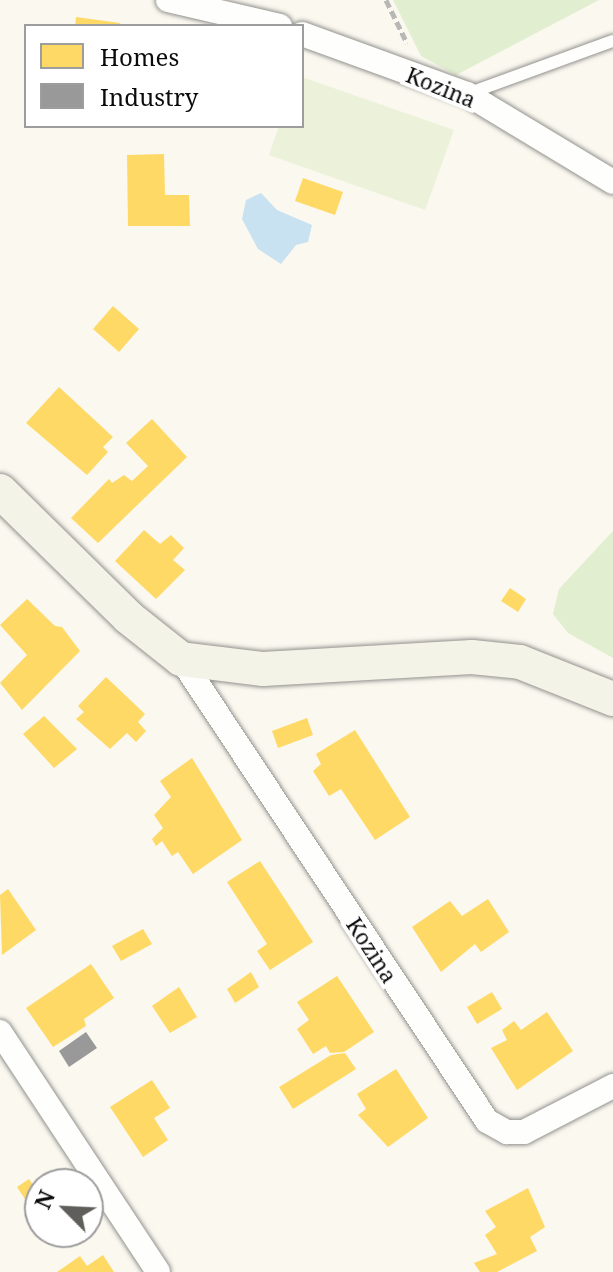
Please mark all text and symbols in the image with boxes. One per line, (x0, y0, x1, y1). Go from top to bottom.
legend (24, 24, 304, 128)
text: Homes (100, 40, 179, 73)
street label: Kozina (402, 61, 480, 113)
text: Industry (100, 80, 198, 113)
street label: Kozina (341, 912, 403, 988)
north arrow (24, 1168, 104, 1248)
text: N (27, 1185, 61, 1213)

